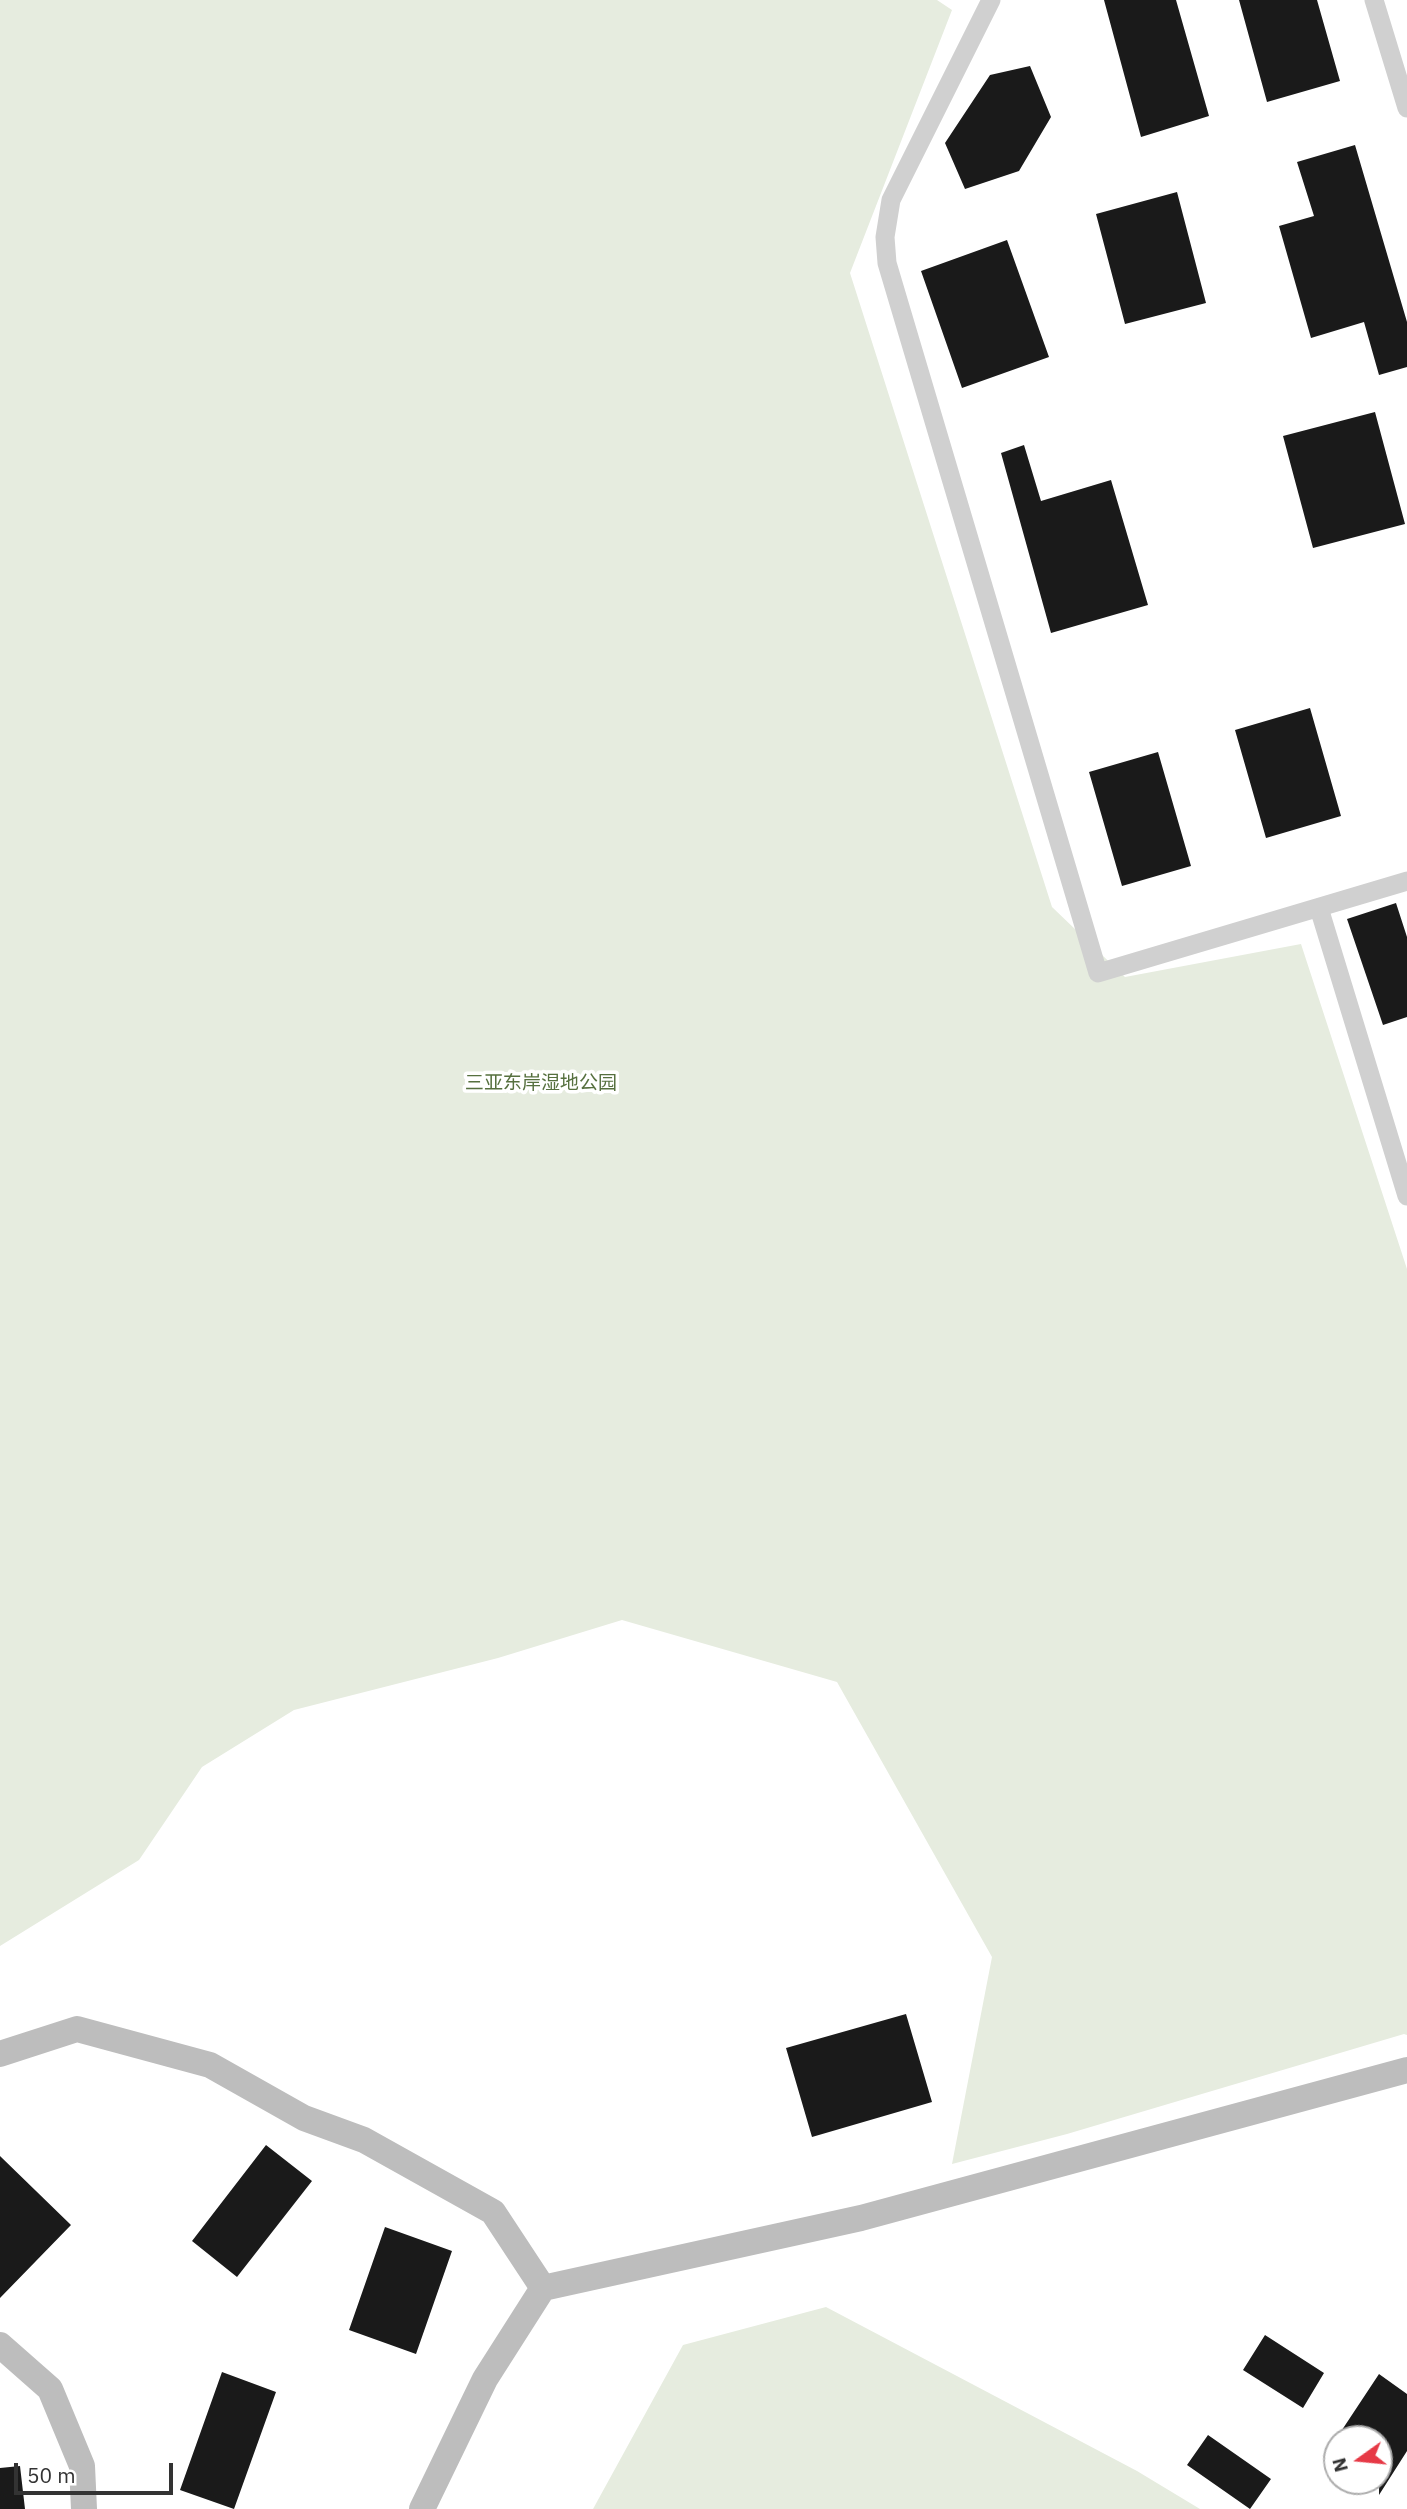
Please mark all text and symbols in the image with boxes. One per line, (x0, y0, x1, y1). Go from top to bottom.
park label: 三亚东岸湿地公园 (465, 1073, 617, 1095)
north arrow (1323, 2425, 1393, 2495)
scale bar (18, 2450, 177, 2494)
text: N (1326, 2455, 1353, 2475)
text: 50 m (27, 2461, 76, 2489)

